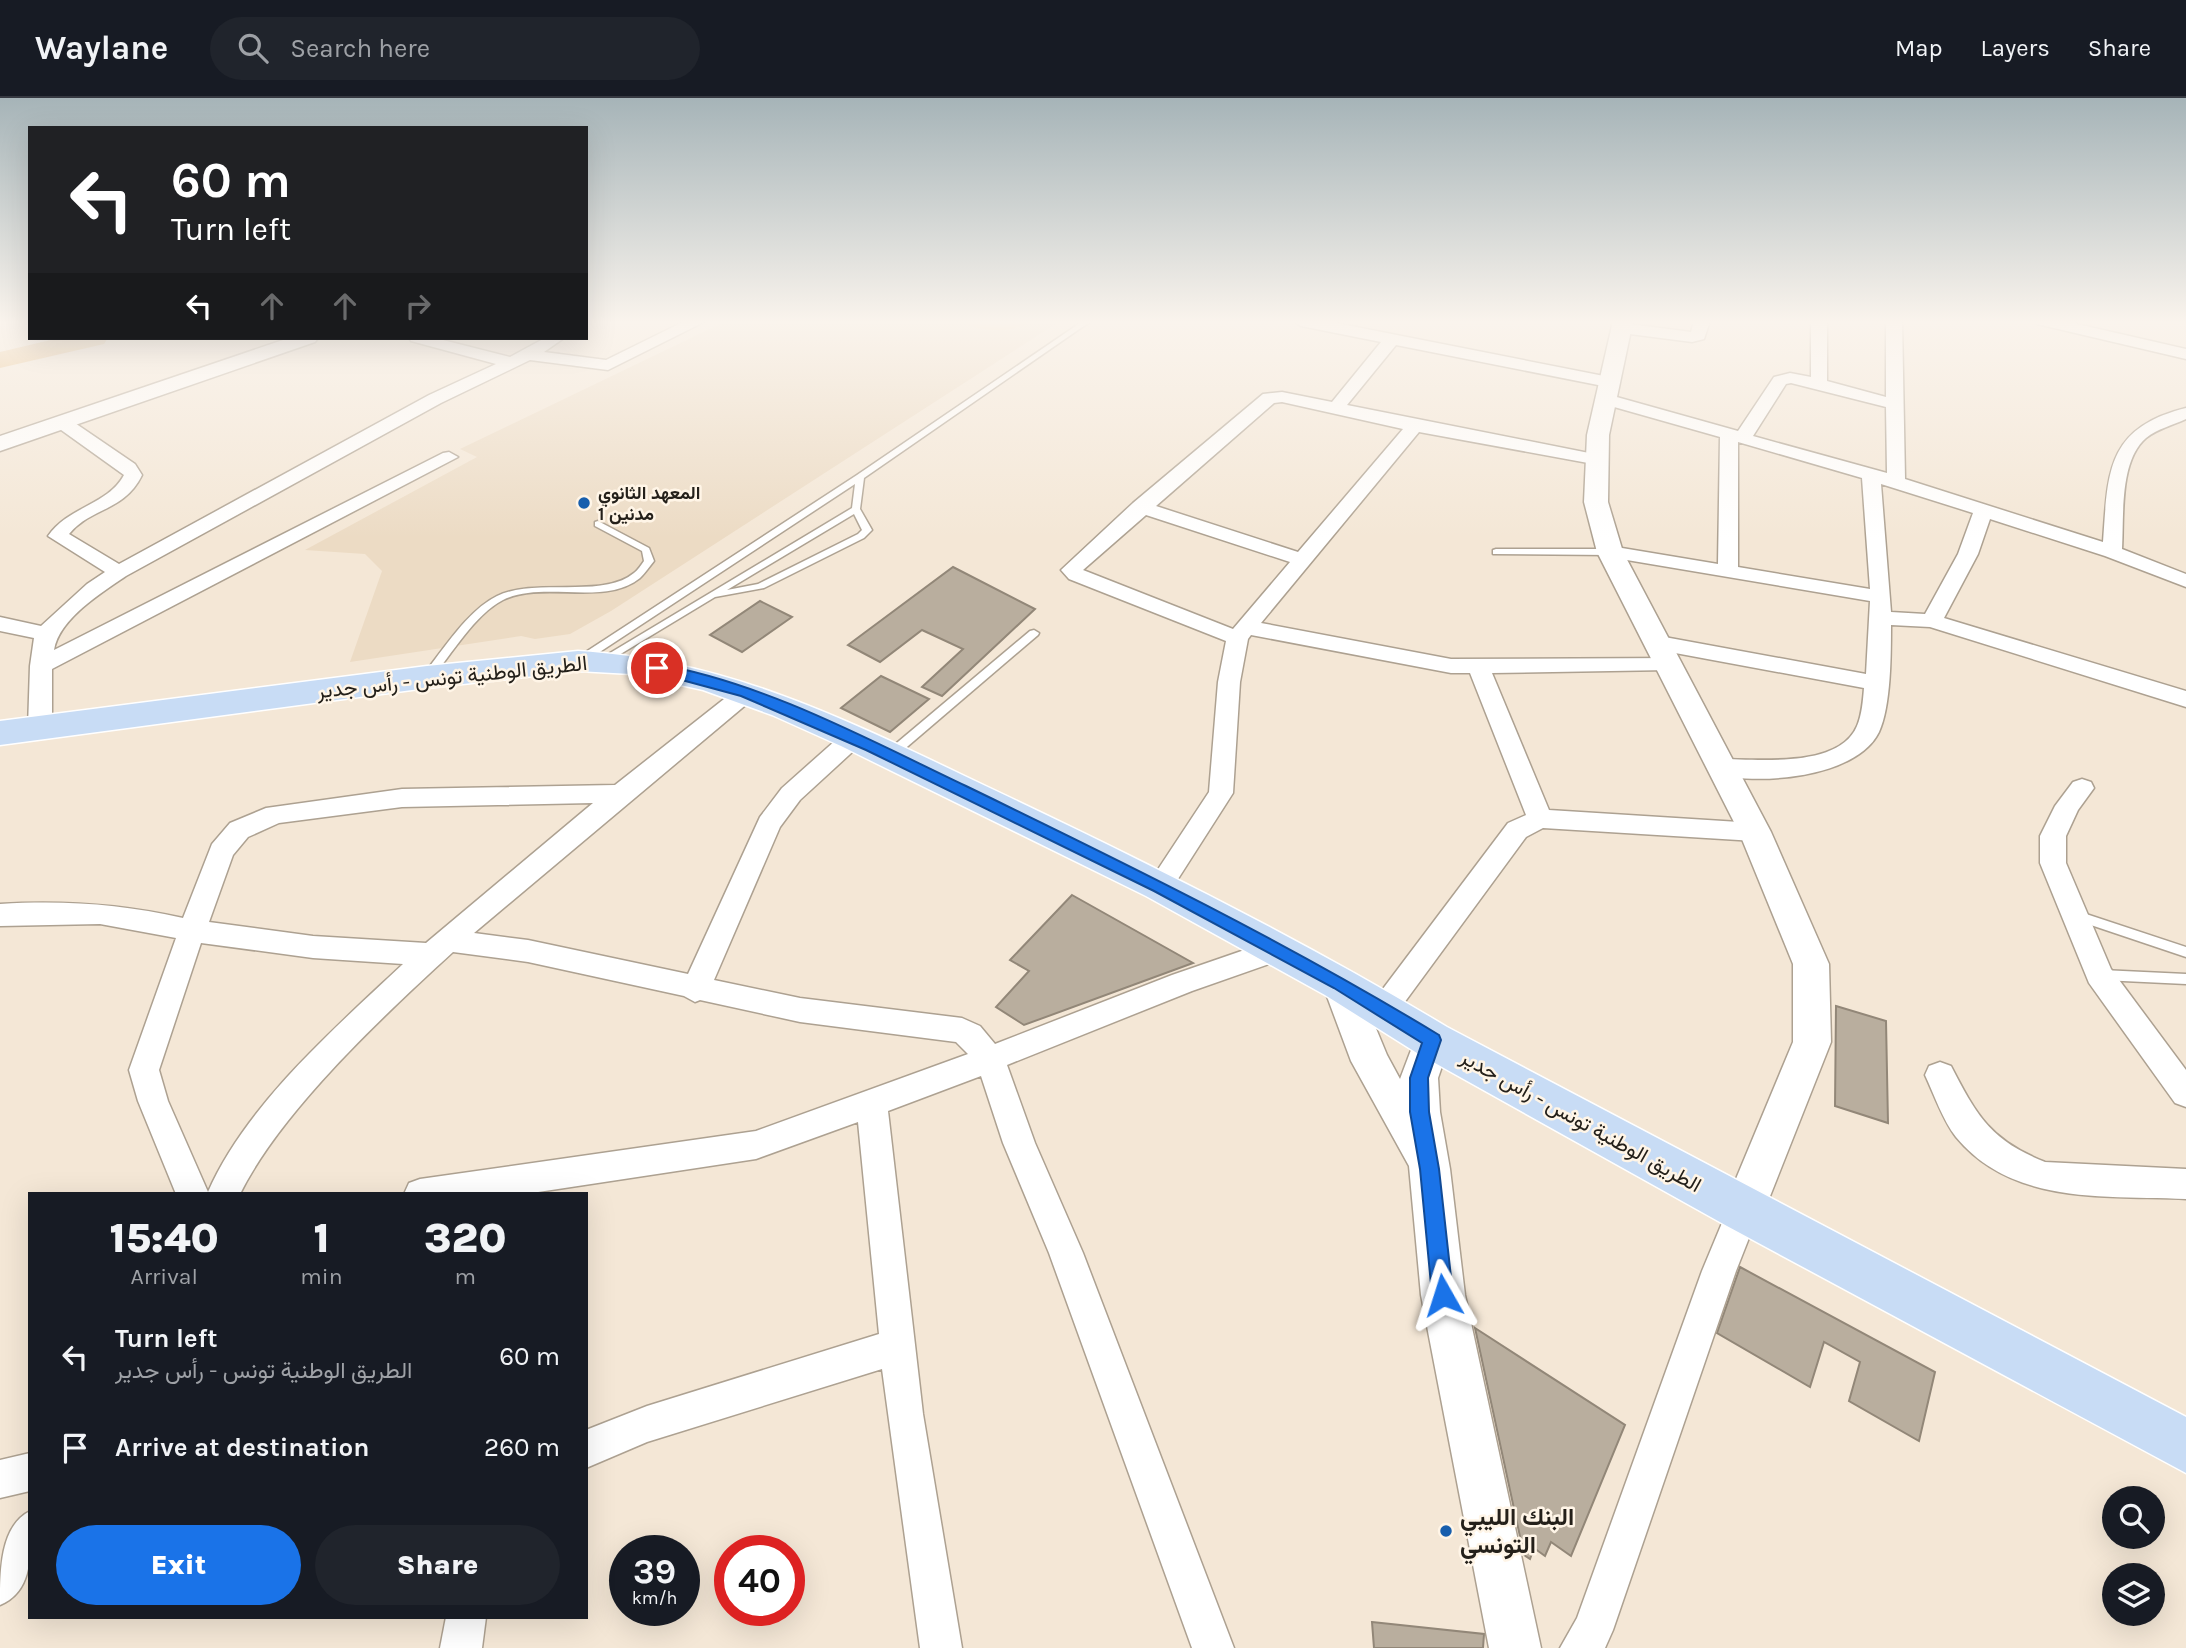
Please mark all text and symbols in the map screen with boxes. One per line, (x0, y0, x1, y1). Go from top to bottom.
search box (210, 17, 700, 80)
text: Waylane (35, 29, 168, 67)
icon: search (234, 29, 272, 67)
text: Search here (290, 33, 430, 64)
text: Map (1895, 34, 1943, 62)
text: Layers (1981, 34, 2050, 62)
text: Share (2088, 34, 2151, 62)
text: 60 m (171, 152, 291, 209)
icon: left (56, 154, 147, 245)
text: Turn left (171, 211, 291, 248)
icon: left (180, 287, 218, 325)
icon: ahead (253, 287, 291, 325)
icon: ahead (326, 287, 364, 325)
icon: right (399, 287, 437, 325)
place label: المعهد الثانوي مدنين 1 (598, 482, 700, 525)
marker: المعهد الثانوي مدنين 1 (576, 495, 592, 511)
pin (627, 638, 687, 698)
icon: arrive (638, 649, 676, 687)
street label: الطريق الوطنية تونس - رأس جدير (315, 651, 588, 704)
street label: الطريق الوطنية تونس - رأس جدير (1455, 1044, 1706, 1198)
text: 15:40 (110, 1213, 219, 1263)
text: 1 (313, 1213, 330, 1263)
text: 320 (424, 1213, 506, 1263)
position arrow (1406, 1258, 1480, 1332)
text: Arrival (130, 1263, 198, 1290)
text: min (300, 1263, 343, 1290)
text: m (455, 1263, 476, 1290)
text: Turn left (115, 1323, 217, 1354)
icon: left (56, 1338, 94, 1376)
text: 60 m (499, 1341, 560, 1372)
text: الطريق الوطنية تونس - رأس جدير (115, 1357, 412, 1384)
icon: arrive (56, 1429, 94, 1467)
text: Arrive at destination (115, 1432, 369, 1463)
text: 260 m (484, 1432, 560, 1463)
map controls (2102, 1486, 2165, 1626)
button: search (2102, 1486, 2165, 1549)
place label: البنك الليبي التونسي (1460, 1503, 1574, 1565)
marker: البنك الليبي التونسي (1438, 1523, 1454, 1539)
button: Exit (56, 1525, 301, 1605)
button: Share (315, 1525, 560, 1605)
speed limit sign: 40 (714, 1535, 805, 1626)
text: 39 (633, 1551, 676, 1592)
button: layers (2102, 1563, 2165, 1626)
text: km/h (632, 1587, 677, 1609)

